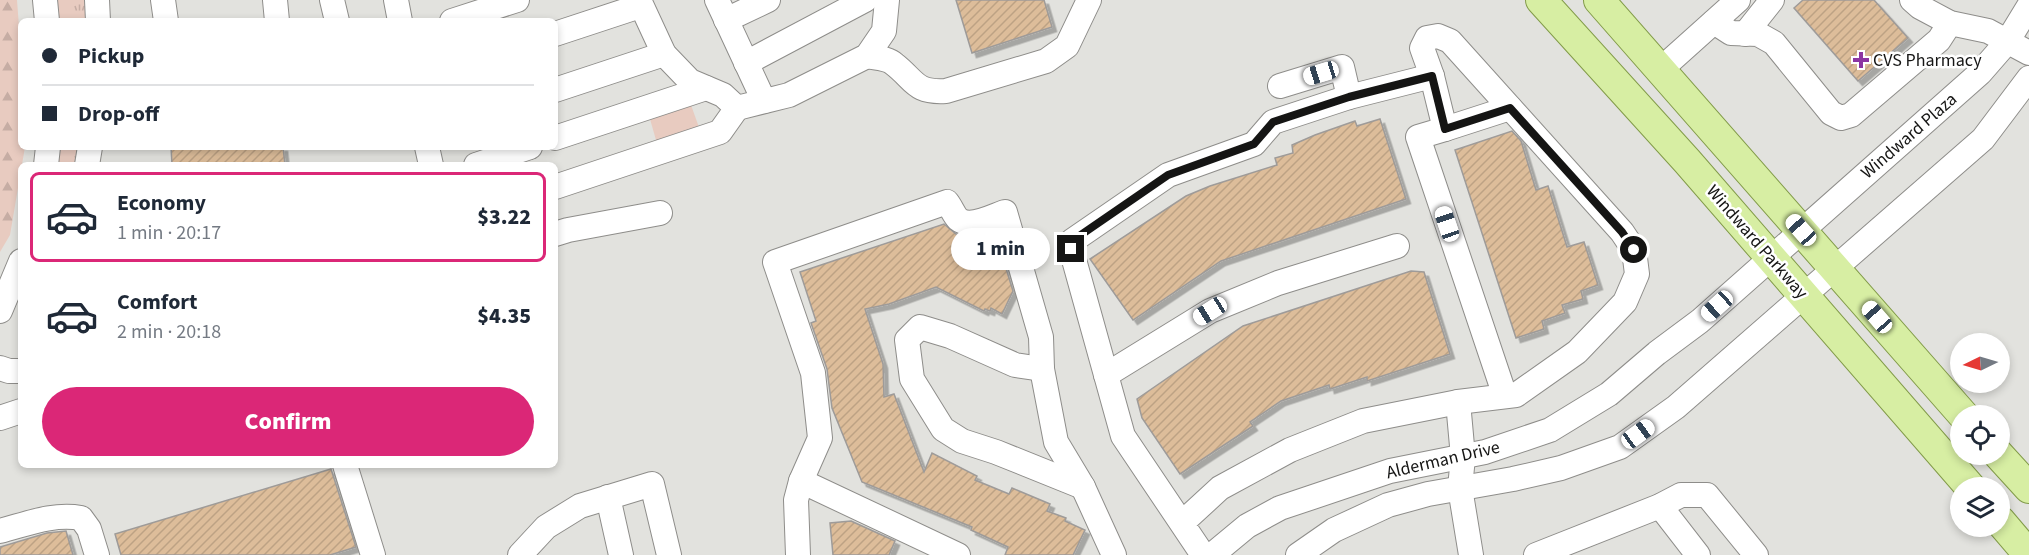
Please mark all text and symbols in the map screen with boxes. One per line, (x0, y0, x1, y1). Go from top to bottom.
text: Pickup (78, 40, 144, 72)
place label: CVS Pharmacy (1873, 48, 1982, 73)
marker: CVS Pharmacy (1854, 53, 1868, 67)
car (1301, 59, 1341, 87)
street label: Windward Plaza (1855, 87, 1963, 185)
text: Drop-off (78, 98, 159, 130)
street label: Windward Parkway (1700, 180, 1814, 305)
text: Economy (117, 187, 206, 219)
icon: car (45, 190, 99, 244)
text: $3.22 (477, 201, 531, 233)
car (1433, 204, 1461, 244)
car (1782, 211, 1820, 249)
text: 1 min · 20:17 (117, 219, 221, 247)
callout: 1 min (951, 228, 1050, 270)
text: 1 min (976, 235, 1025, 263)
route end (1057, 235, 1084, 262)
route start (1620, 236, 1647, 263)
text: Comfort (117, 286, 198, 318)
car (1698, 287, 1736, 325)
icon: car (45, 289, 99, 343)
car (1190, 294, 1230, 328)
car (1858, 298, 1896, 336)
text: $4.35 (477, 300, 531, 332)
text: 2 min · 20:18 (117, 318, 221, 346)
north arrow (1950, 333, 2010, 393)
map controls (1950, 333, 2010, 537)
button: Confirm (42, 387, 534, 456)
button: locate (1950, 405, 2010, 465)
car (1618, 416, 1658, 452)
street label: Alderman Drive (1384, 435, 1502, 485)
button: layers (1950, 477, 2010, 537)

